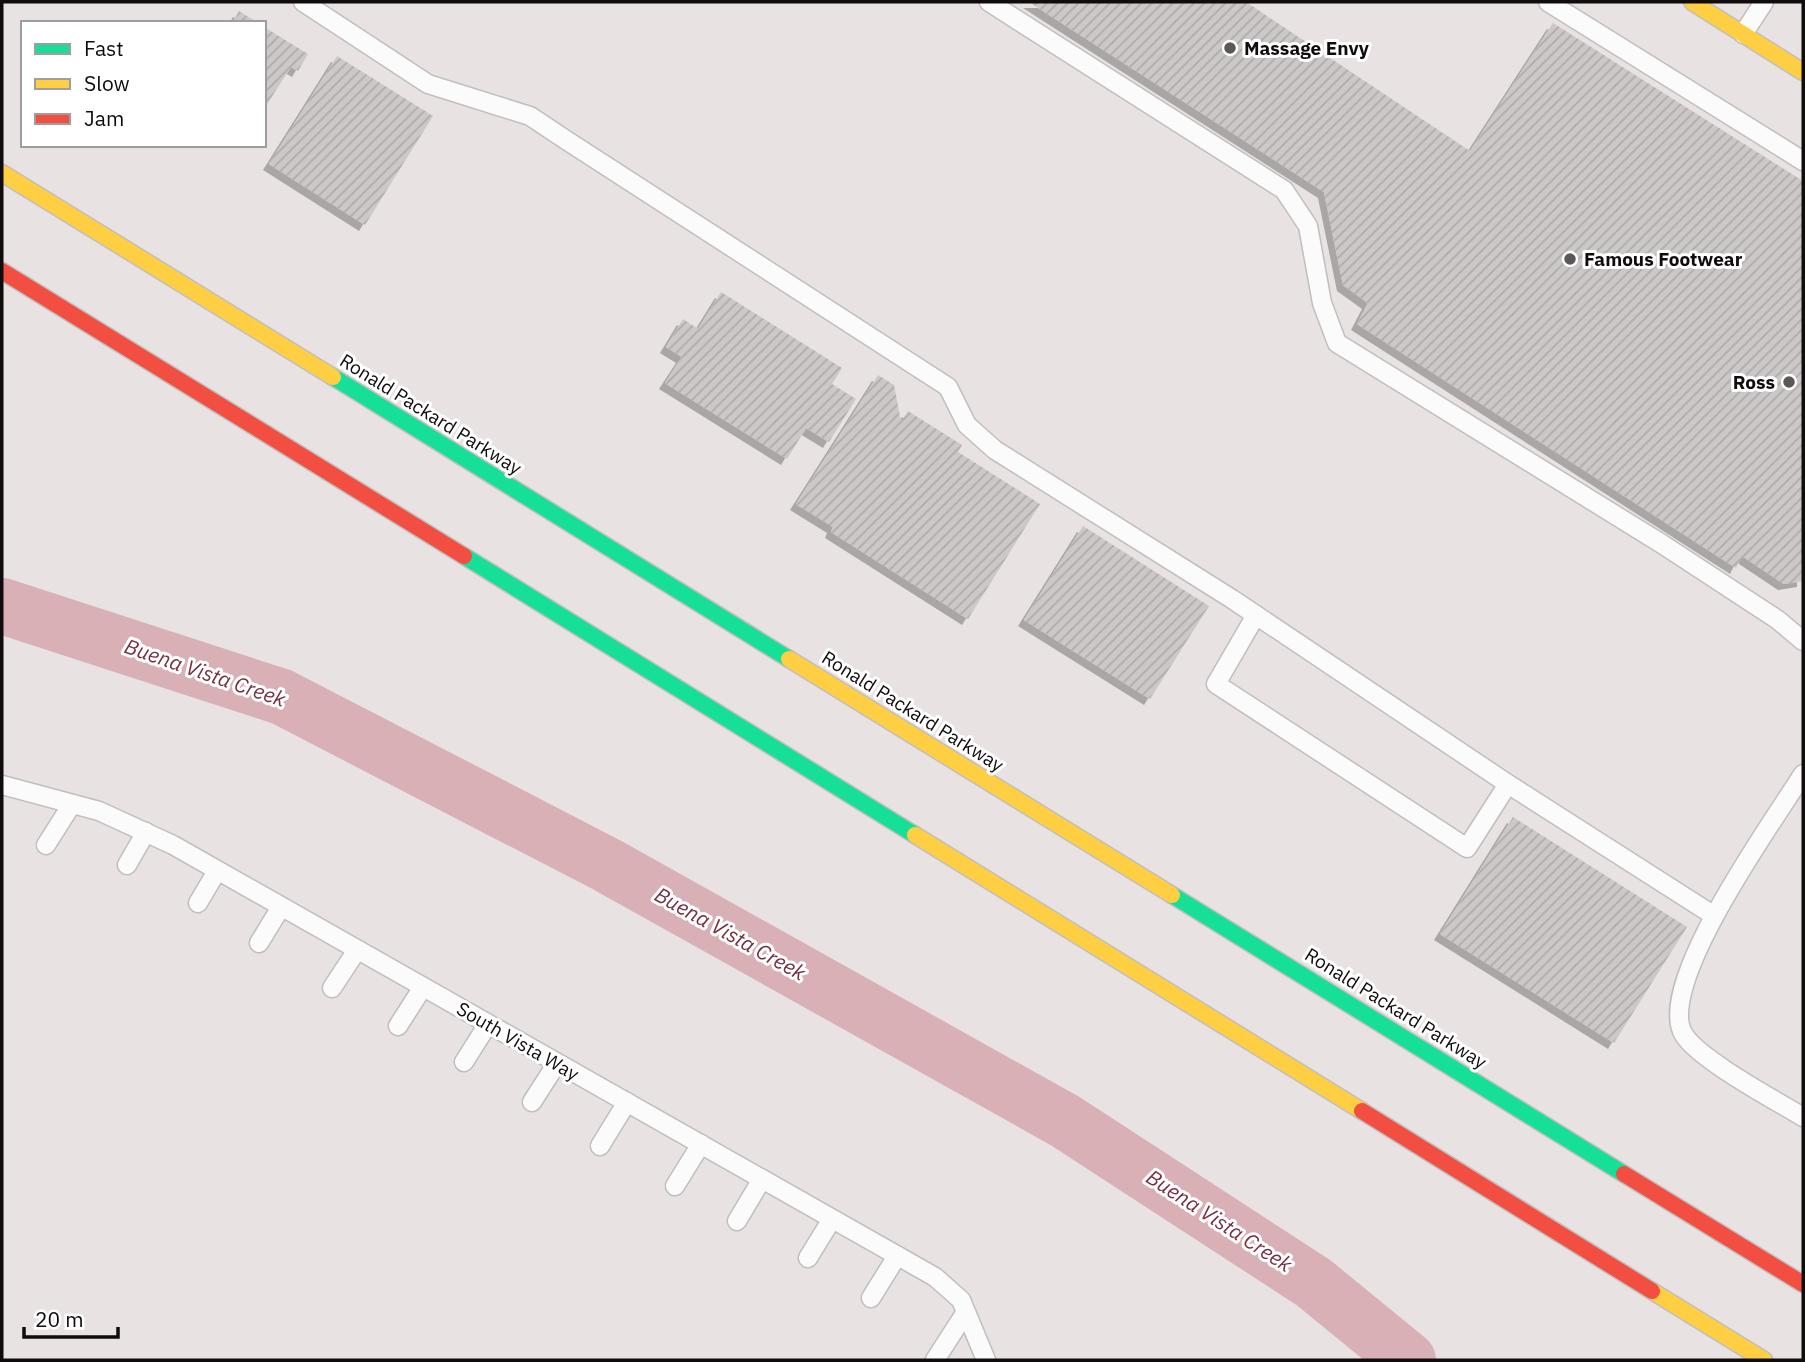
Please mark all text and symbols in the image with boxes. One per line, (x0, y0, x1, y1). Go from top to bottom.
legend (21, 21, 266, 147)
text: Fast (84, 34, 124, 62)
place label: Massage Envy (1244, 36, 1370, 60)
marker: Massage Envy (1222, 40, 1238, 56)
text: Slow (84, 69, 130, 97)
text: Jam (84, 104, 124, 132)
place label: Famous Footwear (1584, 247, 1743, 271)
marker: Famous Footwear (1562, 251, 1578, 267)
street label: Ronald Packard Parkway (336, 348, 527, 480)
place label: Ross (1733, 370, 1775, 394)
marker: Ross (1781, 374, 1797, 390)
water label: Buena Vista Creek (121, 631, 291, 713)
street label: Ronald Packard Parkway (818, 645, 1009, 777)
water label: Buena Vista Creek (650, 880, 812, 987)
street label: Ronald Packard Parkway (1301, 942, 1492, 1074)
street label: South Vista Way (452, 996, 584, 1086)
water label: Buena Vista Creek (1141, 1163, 1299, 1278)
scale bar (24, 1296, 119, 1340)
text: 20 m (35, 1305, 84, 1333)

